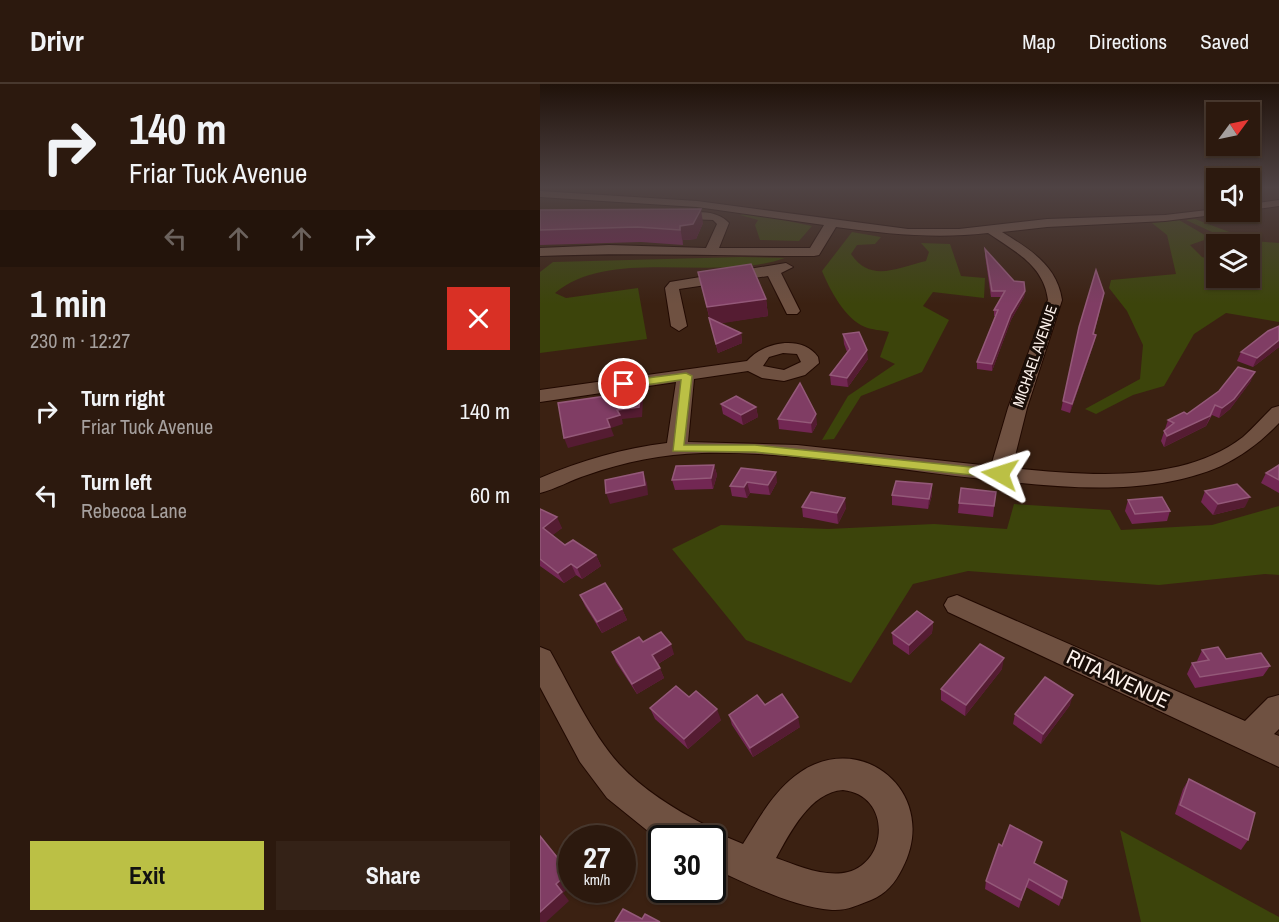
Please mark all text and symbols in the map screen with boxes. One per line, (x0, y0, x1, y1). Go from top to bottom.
text: Drivr (30, 22, 84, 60)
text: Map (1022, 27, 1056, 56)
text: Directions (1089, 27, 1167, 56)
text: Saved (1200, 27, 1249, 56)
text: 140 m (129, 101, 227, 157)
north arrow (1206, 102, 1260, 156)
map controls (1206, 102, 1260, 288)
icon: right (30, 108, 108, 186)
text: Friar Tuck Avenue (129, 155, 307, 191)
button: sound (1206, 168, 1260, 222)
icon: left (159, 222, 192, 255)
icon: ahead (222, 222, 255, 255)
icon: ahead (285, 222, 318, 255)
icon: right (348, 222, 381, 255)
button: layers (1206, 234, 1260, 288)
text: 1 min (30, 280, 107, 328)
button: close (447, 287, 510, 350)
street label: MICHAEL AVENUE (1007, 302, 1062, 410)
text: 230 m · 12:27 (30, 327, 130, 354)
pin (598, 358, 649, 409)
icon: arrive (607, 367, 640, 400)
text: Turn right (81, 383, 165, 413)
icon: right (30, 395, 63, 428)
text: 140 m (460, 396, 510, 426)
text: Friar Tuck Avenue (81, 413, 213, 440)
position arrow (968, 442, 1032, 506)
text: Turn left (81, 467, 152, 497)
icon: left (30, 479, 63, 512)
text: 60 m (470, 480, 510, 510)
text: Rebecca Lane (81, 497, 187, 524)
street label: RITA AVENUE (1062, 642, 1174, 715)
speed limit sign: 30 (648, 825, 726, 903)
text: 27 (583, 837, 611, 877)
button: Exit (30, 841, 264, 910)
button: Share (276, 841, 510, 910)
text: km/h (584, 869, 610, 890)

